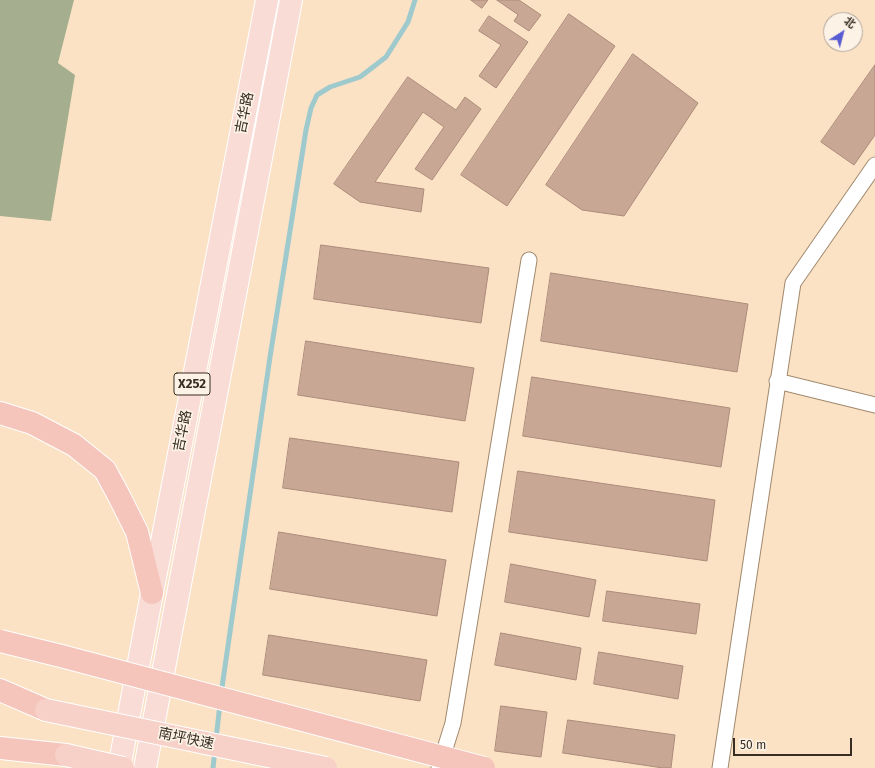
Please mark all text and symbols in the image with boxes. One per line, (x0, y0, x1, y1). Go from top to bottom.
north arrow (823, 12, 863, 52)
text: 北 (841, 14, 858, 31)
street label: 吉华路 (233, 91, 257, 135)
road number: X252 (174, 373, 210, 395)
street label: 吉华路 (171, 409, 195, 453)
street label: 南坪快速 (157, 725, 215, 753)
scale bar (735, 730, 854, 756)
text: 50 m (740, 738, 766, 752)

